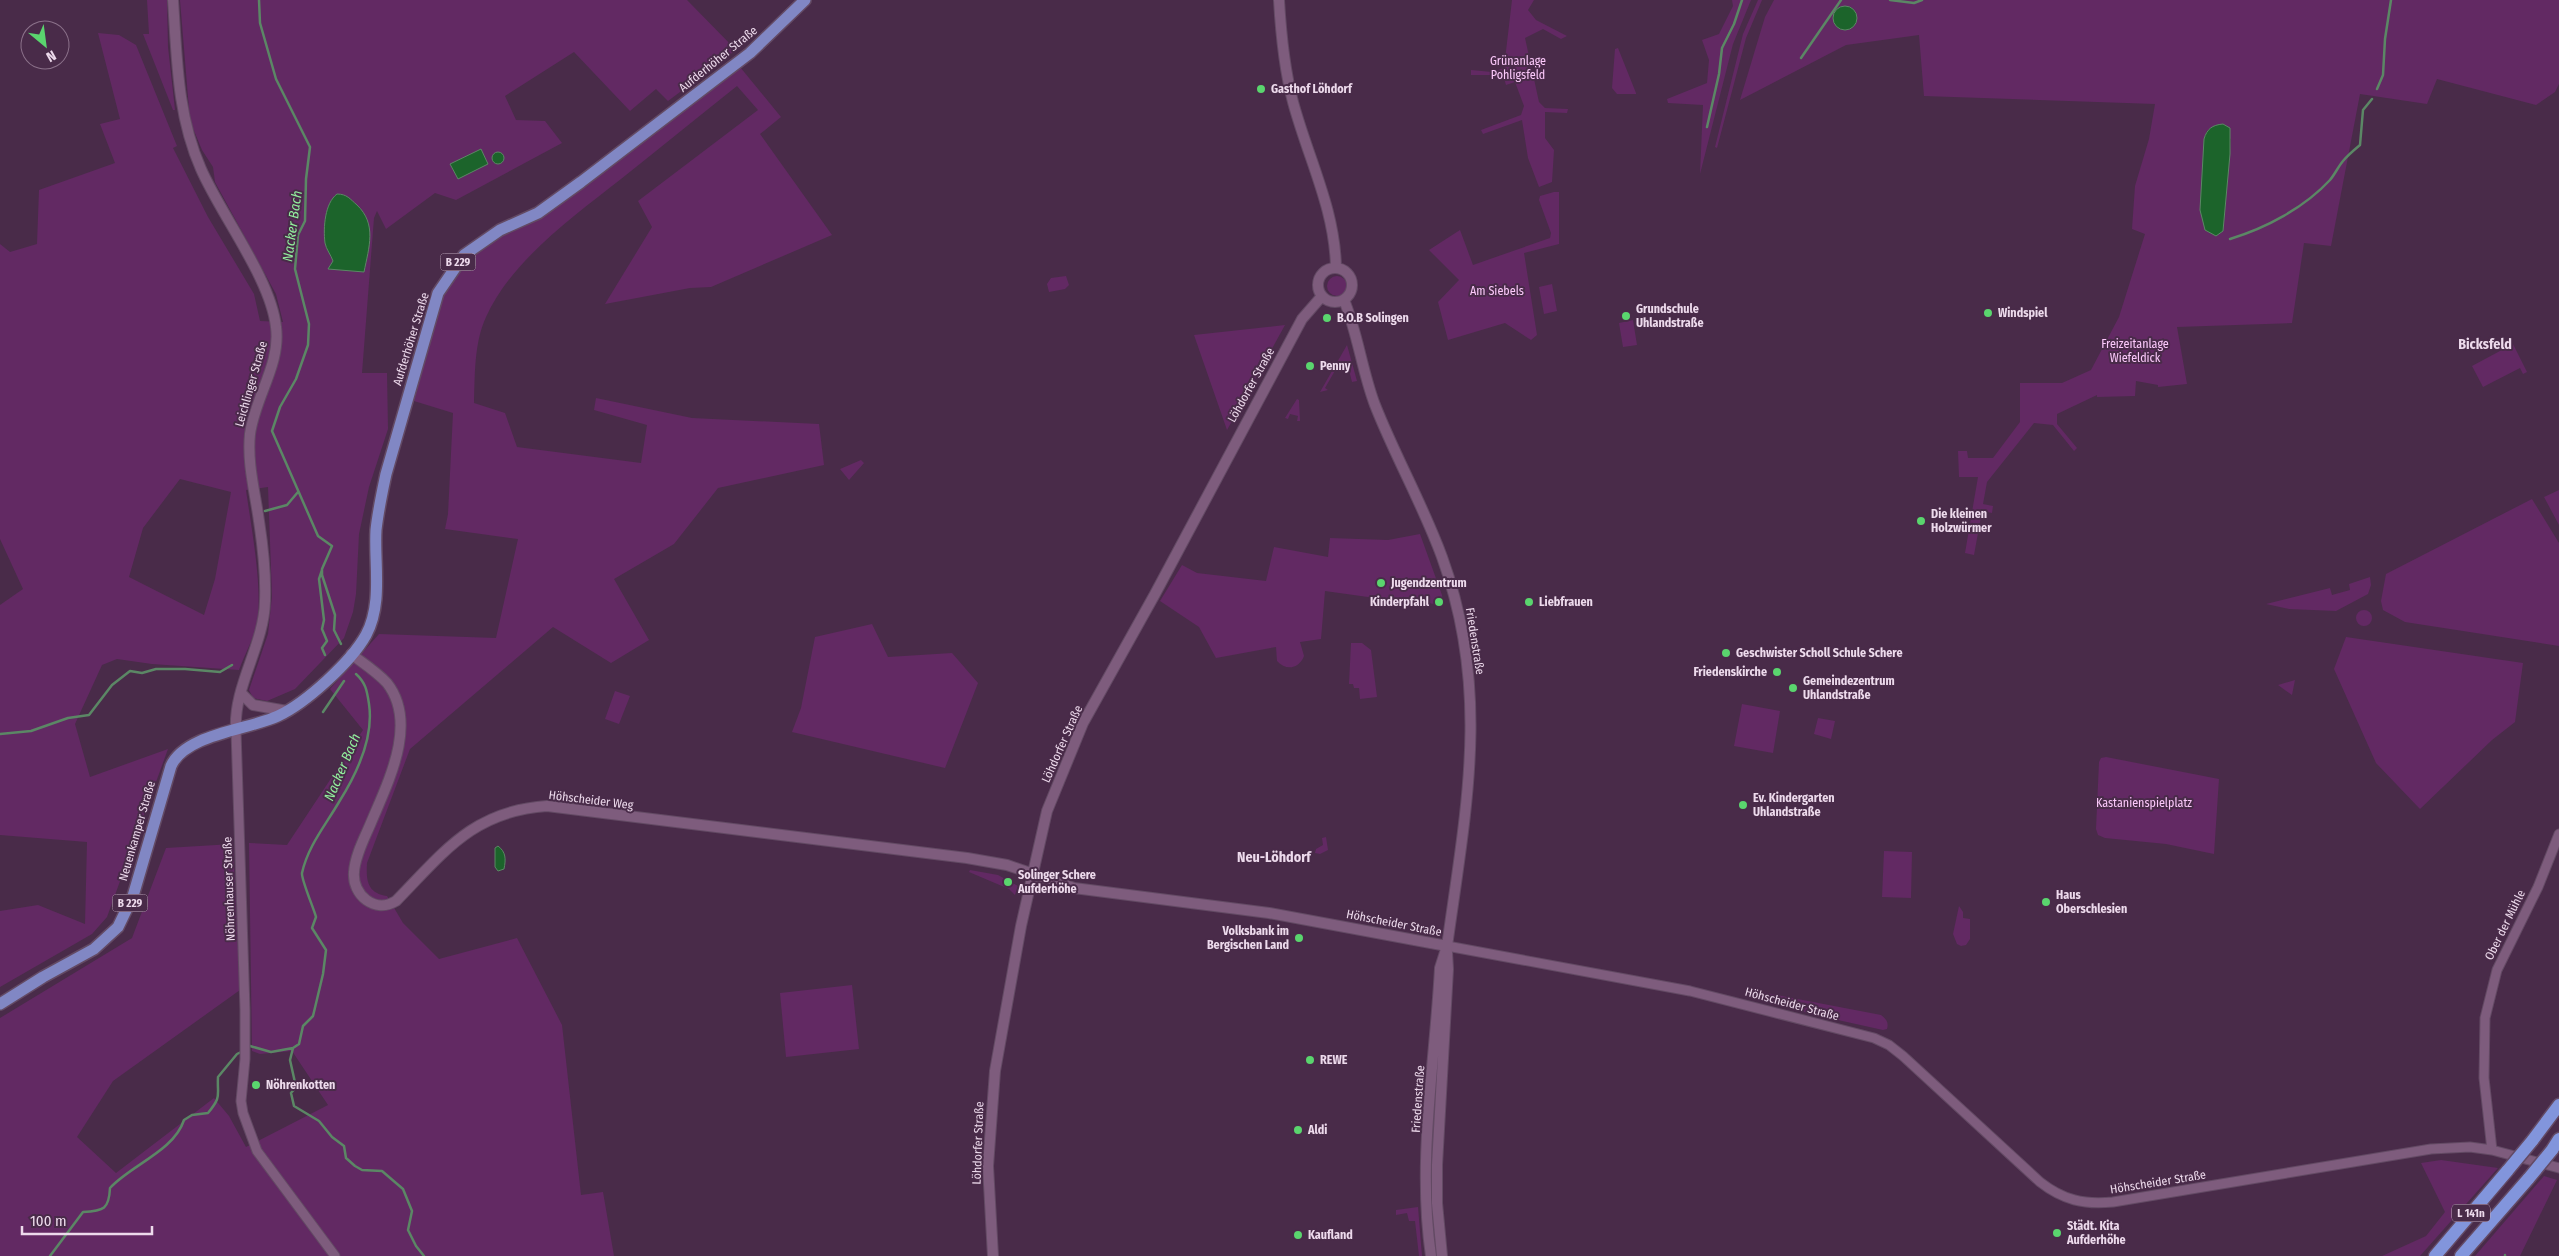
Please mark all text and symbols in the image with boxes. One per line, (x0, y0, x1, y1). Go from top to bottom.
north arrow (20, 20, 70, 70)
street label: Aufderhöher Straße (676, 23, 760, 95)
text: N (43, 46, 59, 65)
park label: Grünanlage Pohligsfeld (1490, 54, 1546, 82)
place label: Gasthof Löhdorf (1271, 82, 1353, 96)
marker: Gasthof Löhdorf (1255, 83, 1267, 95)
water label: Nacker Bach (279, 189, 306, 263)
road number: B 229 (440, 253, 476, 270)
park label: Am Siebels (1470, 284, 1524, 298)
street label: Aufderhöher Straße (390, 291, 432, 387)
place label: Grundschule Uhlandstraße (1636, 302, 1704, 330)
place label: Windspiel (1998, 306, 2048, 320)
marker: Windspiel (1982, 307, 1994, 319)
marker: Grundschule Uhlandstraße (1620, 310, 1632, 322)
place label: B.O.B Solingen (1337, 311, 1409, 325)
marker: B.O.B Solingen (1321, 312, 1333, 324)
district label: Bicksfeld (2458, 336, 2512, 353)
park label: Freizeitanlage Wiefeldick (2101, 337, 2169, 365)
street label: Leichlinger Straße (232, 340, 270, 428)
street label: Löhdorfer Straße (1225, 345, 1277, 425)
place label: Penny (1320, 359, 1351, 373)
marker: Penny (1304, 360, 1316, 372)
place label: Die kleinen Holzwürmer (1931, 507, 1992, 535)
marker: Die kleinen Holzwürmer (1915, 515, 1927, 527)
place label: Jugendzentrum (1390, 576, 1467, 590)
marker: Jugendzentrum (1375, 577, 1387, 589)
place label: Kinderpfahl (1370, 595, 1430, 609)
place label: Liebfrauen (1539, 595, 1593, 609)
marker: Kinderpfahl (1433, 596, 1445, 608)
marker: Liebfrauen (1523, 596, 1535, 608)
street label: Friedenstraße (1463, 606, 1487, 676)
place label: Geschwister Scholl Schule Schere (1736, 646, 1902, 660)
marker: Geschwister Scholl Schule Schere (1720, 647, 1732, 659)
place label: Friedenskirche (1693, 665, 1767, 679)
marker: Friedenskirche (1771, 666, 1783, 678)
place label: Gemeindezentrum Uhlandstraße (1803, 674, 1895, 702)
marker: Gemeindezentrum Uhlandstraße (1787, 682, 1799, 694)
street label: Löhdorfer Straße (1039, 703, 1085, 785)
water label: Nacker Bach (321, 731, 364, 803)
street label: Neuenkamper Straße (116, 779, 158, 883)
street label: Höhscheider Weg (548, 788, 635, 812)
place label: Ev. Kindergarten Uhlandstraße (1753, 791, 1835, 819)
park label: Kastanienspielplatz (2096, 796, 2192, 810)
marker: Ev. Kindergarten Uhlandstraße (1737, 799, 1749, 811)
street label: Nöhrenhauser Straße (220, 836, 238, 941)
district label: Neu-Löhdorf (1237, 849, 1312, 866)
place label: Solinger Schere Aufderhöhe (1017, 868, 1096, 896)
marker: Solinger Schere Aufderhöhe (1002, 876, 1014, 888)
place label: Haus Oberschlesien (2056, 888, 2127, 916)
street label: Ober der Mühle (2482, 888, 2528, 962)
road number: B 229 (112, 894, 148, 911)
marker: Haus Oberschlesien (2040, 896, 2052, 908)
street label: Höhscheider Straße (1345, 907, 1443, 939)
place label: Volksbank im Bergischen Land (1207, 924, 1289, 952)
marker: Volksbank im Bergischen Land (1293, 932, 1305, 944)
street label: Höhscheider Straße (1743, 985, 1841, 1023)
place label: REWE (1320, 1053, 1348, 1067)
marker: REWE (1304, 1054, 1316, 1066)
street label: Friedenstraße (1409, 1065, 1427, 1133)
place label: Nöhrenkotten (266, 1078, 335, 1092)
marker: Nöhrenkotten (250, 1079, 262, 1091)
street label: Löhdorfer Straße (970, 1101, 986, 1185)
place label: Aldi (1307, 1123, 1327, 1137)
marker: Aldi (1292, 1124, 1304, 1136)
street label: Höhscheider Straße (2109, 1168, 2207, 1196)
scale bar (22, 1204, 152, 1236)
road number: L 141n (2452, 1204, 2490, 1222)
text: 100 m (30, 1212, 67, 1230)
place label: Städt. Kita Aufderhöhe (2066, 1219, 2126, 1247)
marker: Städt. Kita Aufderhöhe (2051, 1227, 2063, 1239)
place label: Kaufland (1308, 1228, 1353, 1242)
marker: Kaufland (1292, 1229, 1304, 1241)

